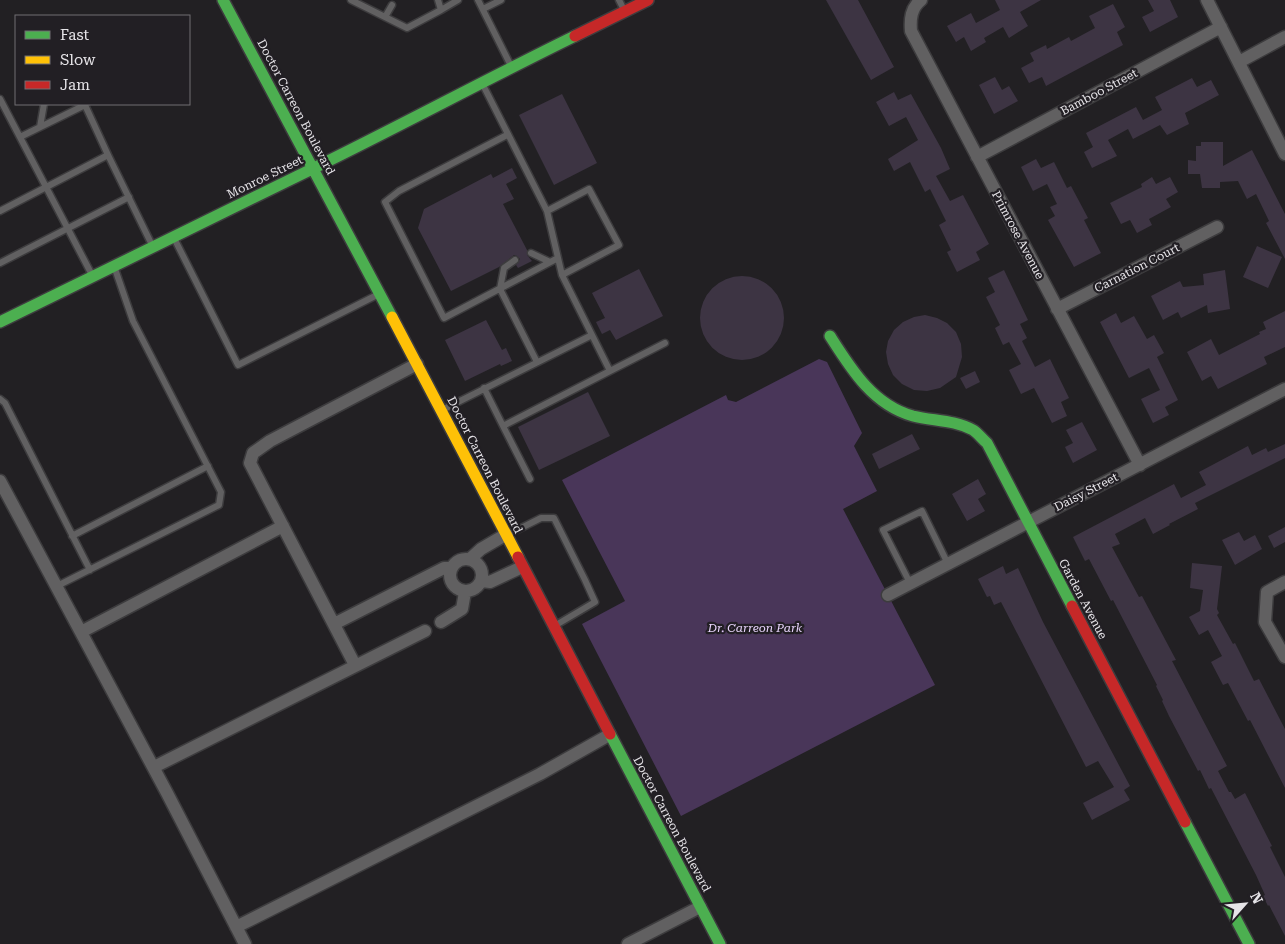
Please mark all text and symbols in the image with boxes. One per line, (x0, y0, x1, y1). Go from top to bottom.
legend (15, 15, 190, 105)
text: Fast (60, 26, 90, 44)
street label: Doctor Carreon Boulevard (254, 37, 338, 177)
text: Slow (60, 51, 96, 69)
street label: Bamboo Street (1058, 66, 1140, 118)
text: Jam (60, 76, 90, 94)
street label: Monroe Street (225, 152, 306, 201)
street label: Primrose Avenue (989, 188, 1047, 282)
street label: Carnation Court (1092, 240, 1182, 296)
street label: Doctor Carreon Boulevard (444, 394, 526, 536)
street label: Daisy Street (1052, 470, 1121, 514)
street label: Garden Avenue (1056, 556, 1110, 642)
park label: Dr. Carreon Park (707, 621, 803, 635)
street label: Doctor Carreon Boulevard (630, 754, 714, 894)
north arrow (1220, 879, 1270, 929)
text: N (1247, 890, 1266, 907)

